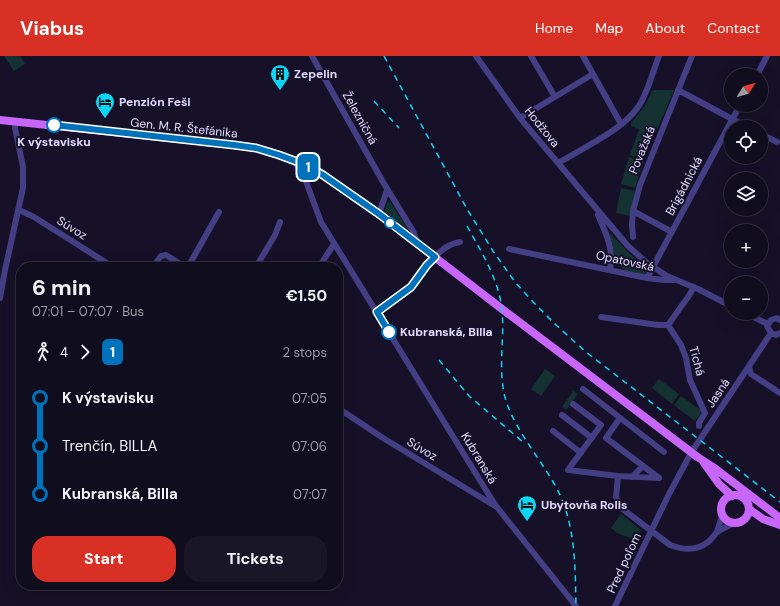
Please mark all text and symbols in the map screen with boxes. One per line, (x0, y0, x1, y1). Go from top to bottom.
text: Viabus (20, 16, 84, 41)
text: Home (535, 19, 573, 37)
text: Map (595, 19, 623, 37)
text: About (645, 19, 685, 37)
text: Contact (707, 19, 760, 37)
building icon: Zepelin (269, 63, 291, 91)
place label: Zepelin (294, 66, 337, 82)
north arrow (724, 68, 768, 112)
map controls (724, 68, 768, 320)
street label: Železničná (339, 89, 381, 147)
hotel icon: Penzión Feši (94, 91, 116, 119)
place label: Penzión Feši (119, 94, 191, 110)
street label: Hodžova (521, 103, 563, 151)
street label: Gen. M. R. Štefánika (130, 114, 238, 142)
marker: K výstavisku (46, 117, 62, 133)
button: locate (724, 120, 768, 164)
street label: Považská (625, 124, 659, 176)
place label: K výstavisku (17, 134, 91, 150)
line badge: 1 (295, 154, 321, 180)
street label: Brigádnická (662, 154, 706, 218)
text: 1 (305, 158, 311, 176)
button: layers (724, 172, 768, 216)
street label: Súvoz (54, 213, 90, 243)
unlabelled marker (384, 217, 396, 229)
button: + (724, 224, 768, 268)
street label: Opatovská (594, 247, 656, 275)
text: 6 min (32, 273, 91, 302)
button: − (724, 276, 768, 320)
text: €1.50 (286, 286, 327, 306)
text: 07:01 – 07:07 · Bus (32, 303, 144, 320)
marker: Kubranská, Billa (381, 324, 397, 340)
place label: Kubranská, Billa (400, 324, 493, 340)
icon: walk (32, 341, 54, 363)
icon: forward (74, 341, 96, 363)
text: 1 (110, 343, 115, 361)
text: 4 (60, 344, 68, 361)
text: 2 stops (283, 344, 327, 361)
street label: Tichá (685, 344, 709, 378)
street label: Jasná (702, 375, 734, 411)
text: K výstavisku (62, 388, 154, 408)
text: 07:05 (292, 390, 327, 407)
street label: Kubranská (457, 429, 501, 487)
street label: Súvoz (404, 434, 440, 464)
text: Trenčín, BILLA (62, 436, 158, 456)
text: 07:06 (292, 438, 327, 455)
text: Kubranská, Billa (62, 484, 178, 504)
text: 07:07 (293, 486, 327, 503)
hotel icon: Ubytovňa Rolis (516, 494, 538, 522)
place label: Ubytovňa Rolis (541, 497, 627, 513)
street label: Pred poľom (603, 530, 645, 596)
button: Start (32, 536, 176, 582)
button: Tickets (184, 536, 327, 582)

